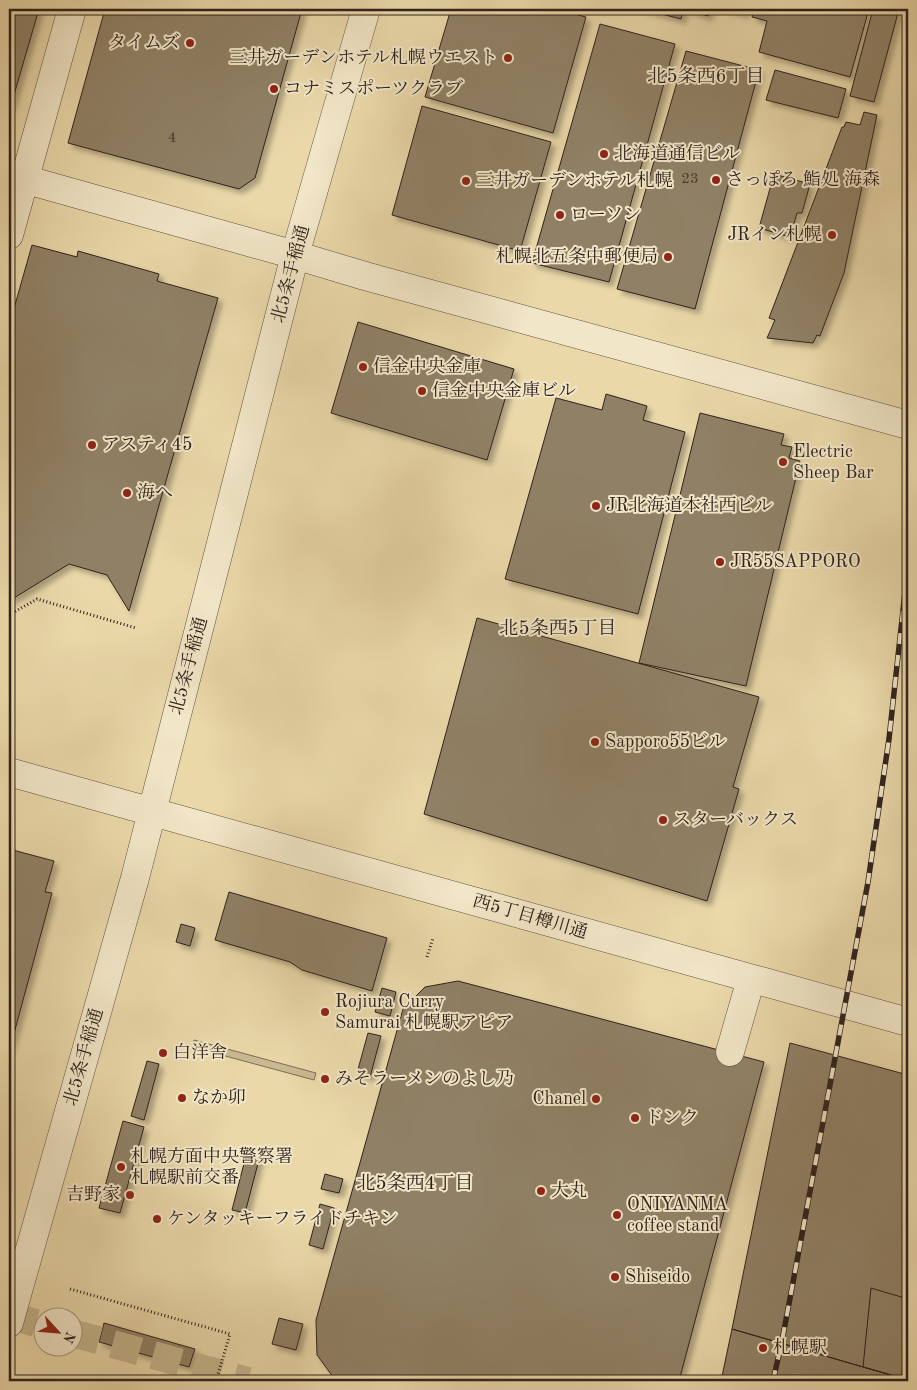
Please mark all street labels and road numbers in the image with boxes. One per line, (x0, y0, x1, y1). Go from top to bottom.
street label: 北5条手稲通 (267, 223, 313, 325)
street label: 北5条手稲通 (165, 615, 211, 717)
street label: 西5丁目樽川通 (471, 890, 590, 942)
street label: 北5条手稲通 (60, 1006, 106, 1108)

